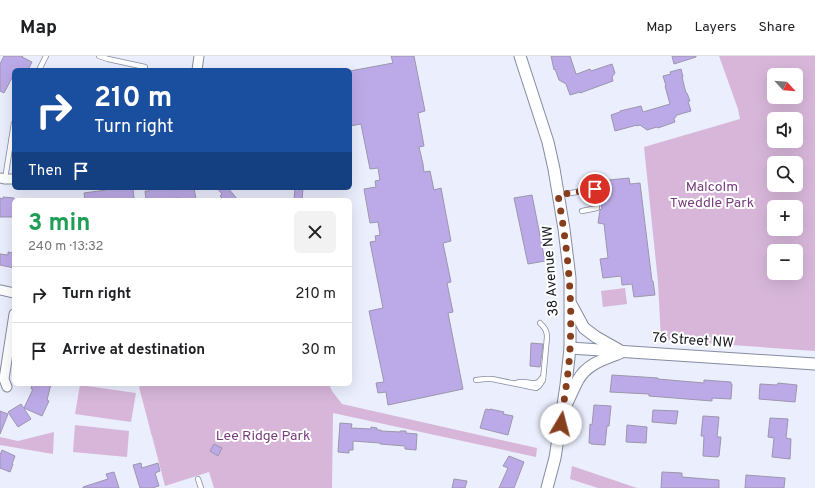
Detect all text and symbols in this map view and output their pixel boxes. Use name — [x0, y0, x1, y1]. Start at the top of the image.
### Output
text: Map — [20, 16, 57, 40]
text: Map — [646, 19, 672, 36]
text: Layers — [694, 19, 736, 36]
text: Share — [758, 19, 795, 36]
north arrow — [767, 68, 803, 104]
map controls — [767, 68, 803, 280]
text: 210 m — [94, 81, 172, 117]
icon: right — [28, 84, 80, 136]
button: sound — [767, 112, 803, 148]
text: Turn right — [94, 116, 174, 139]
button: search — [767, 156, 803, 192]
icon: arrive — [70, 160, 92, 182]
text: Then — [28, 162, 62, 181]
pin — [578, 172, 612, 206]
icon: arrive — [584, 178, 606, 200]
park label: Malcolm Tweddle Park — [670, 179, 754, 212]
button: + — [767, 200, 803, 236]
text: 3 min — [28, 209, 90, 239]
button: close — [294, 211, 336, 253]
street label: 38 Avenue NW — [539, 225, 563, 317]
text: 240 m · 13:32 — [28, 239, 104, 255]
button: − — [767, 244, 803, 280]
icon: right — [28, 284, 50, 306]
text: Turn right — [62, 285, 131, 304]
text: 210 m — [295, 285, 336, 304]
street label: 76 Street NW — [652, 330, 735, 352]
icon: arrive — [28, 340, 50, 362]
text: Arrive at destination — [62, 341, 205, 360]
text: 30 m — [301, 341, 336, 360]
position arrow — [540, 403, 582, 445]
park label: Lee Ridge Park — [216, 428, 310, 445]

